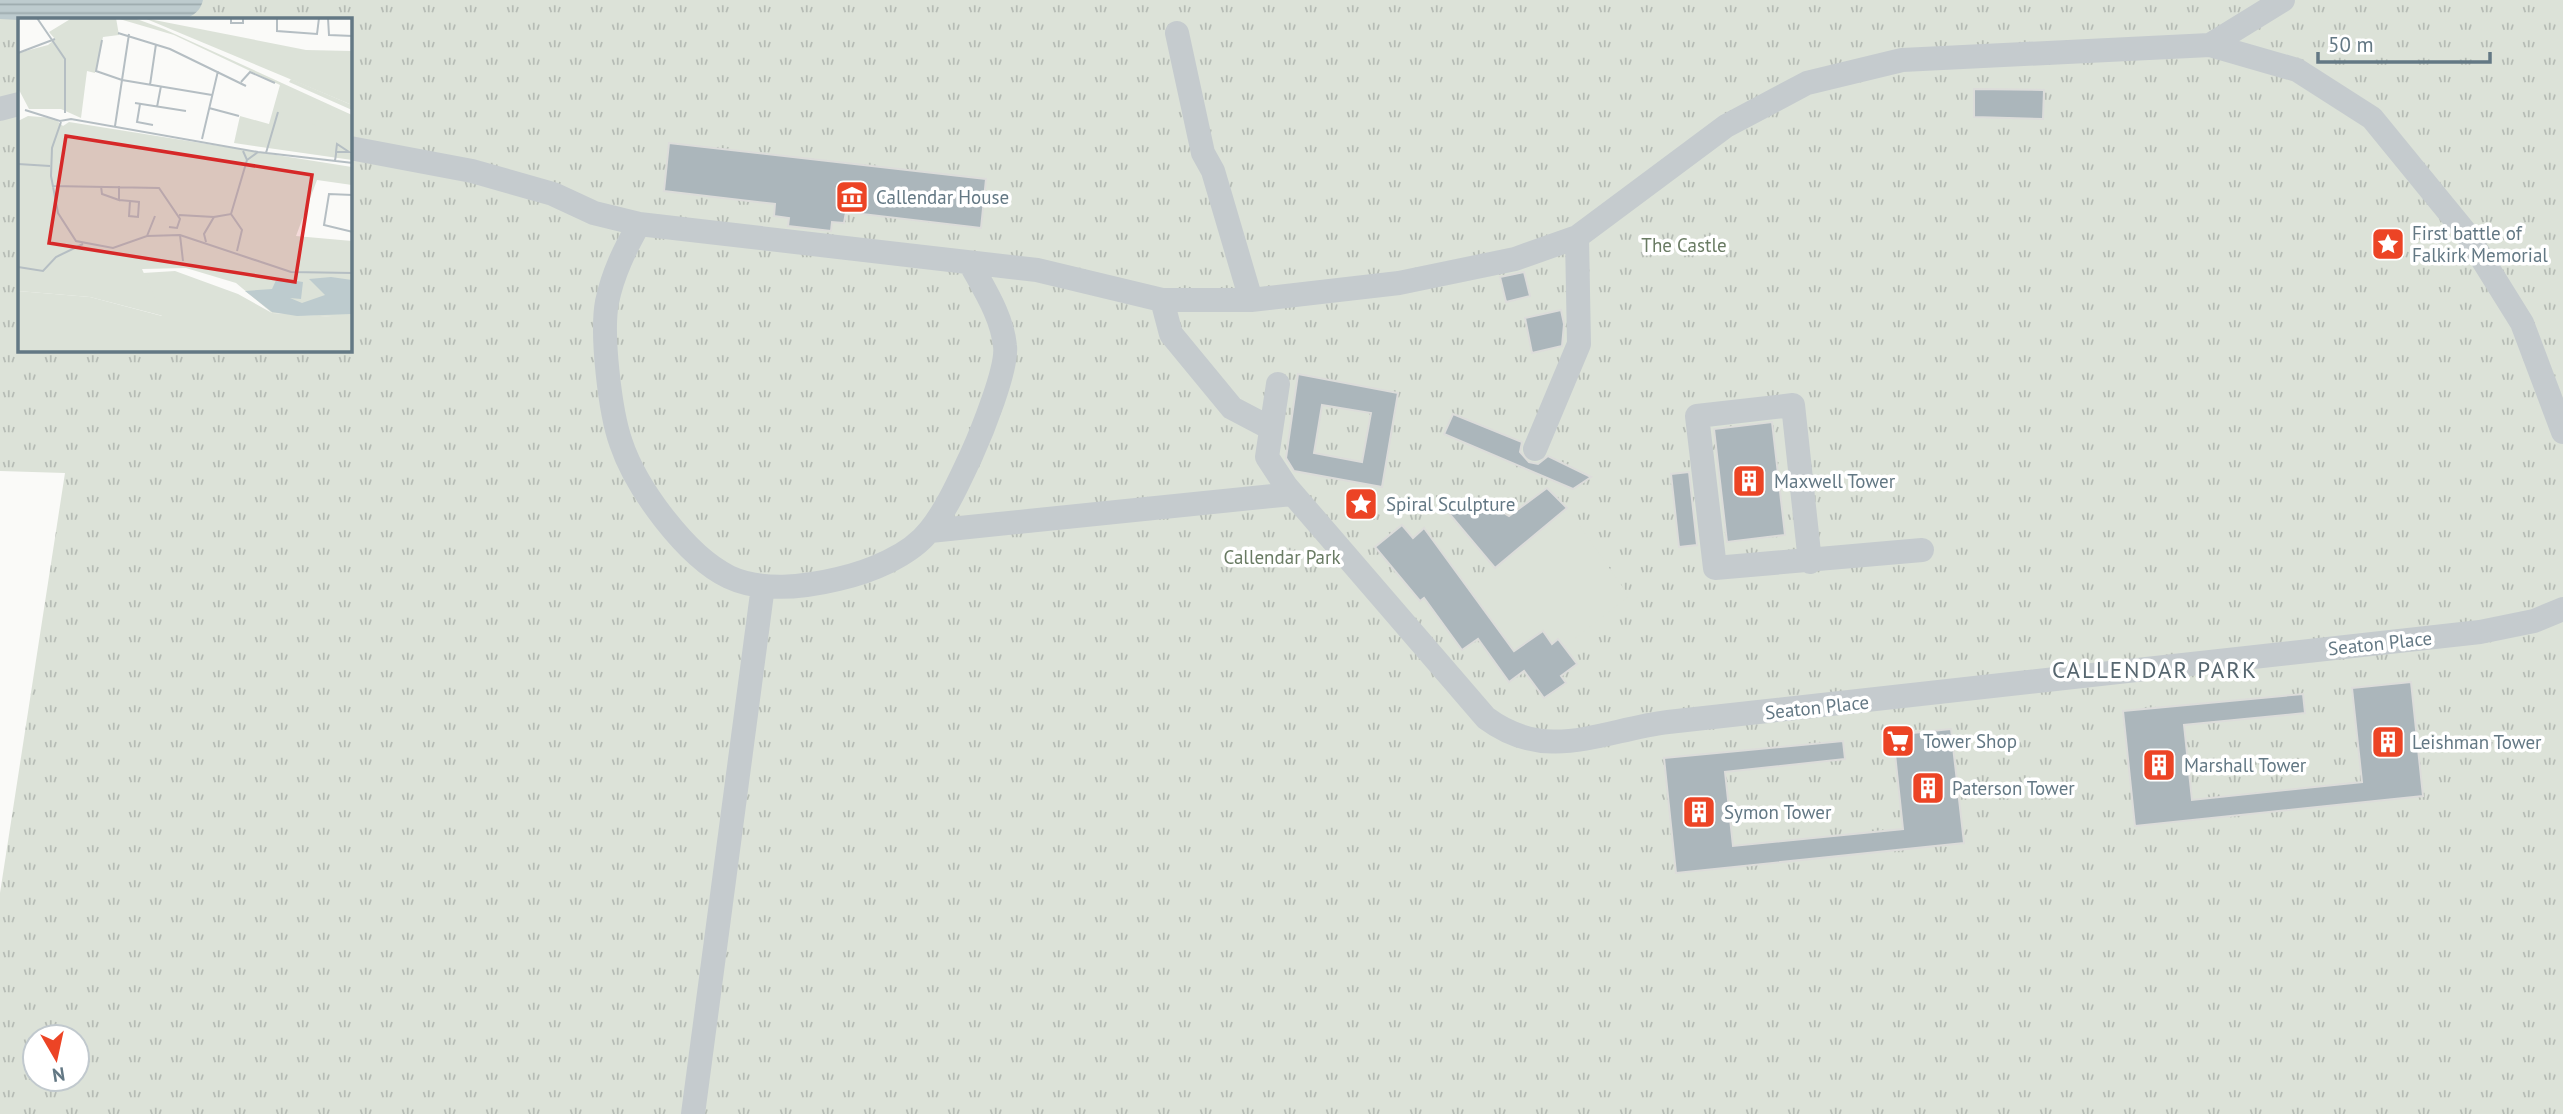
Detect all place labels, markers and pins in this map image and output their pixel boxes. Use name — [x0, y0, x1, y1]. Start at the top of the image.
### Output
museum icon: Callendar House — [833, 178, 871, 216]
place label: Callendar House — [876, 185, 1009, 209]
place label: First battle of Falkirk Memorial — [2412, 221, 2548, 267]
place icon: First battle of Falkirk Memorial — [2369, 225, 2407, 263]
building icon: Maxwell Tower — [1730, 462, 1768, 500]
place label: Maxwell Tower — [1774, 469, 1896, 493]
place icon: Spiral Sculpture — [1342, 485, 1380, 523]
place label: Spiral Sculpture — [1386, 492, 1516, 516]
supermarket icon: Tower Shop — [1879, 722, 1917, 760]
building icon: Leishman Tower — [2369, 723, 2407, 761]
place label: Tower Shop — [1923, 729, 2017, 753]
place label: Leishman Tower — [2412, 730, 2542, 754]
building icon: Marshall Tower — [2140, 746, 2178, 784]
place label: Marshall Tower — [2184, 753, 2307, 777]
building icon: Paterson Tower — [1909, 769, 1947, 807]
place label: Paterson Tower — [1952, 776, 2075, 800]
building icon: Symon Tower — [1680, 793, 1718, 831]
place label: Symon Tower — [1724, 800, 1832, 824]

